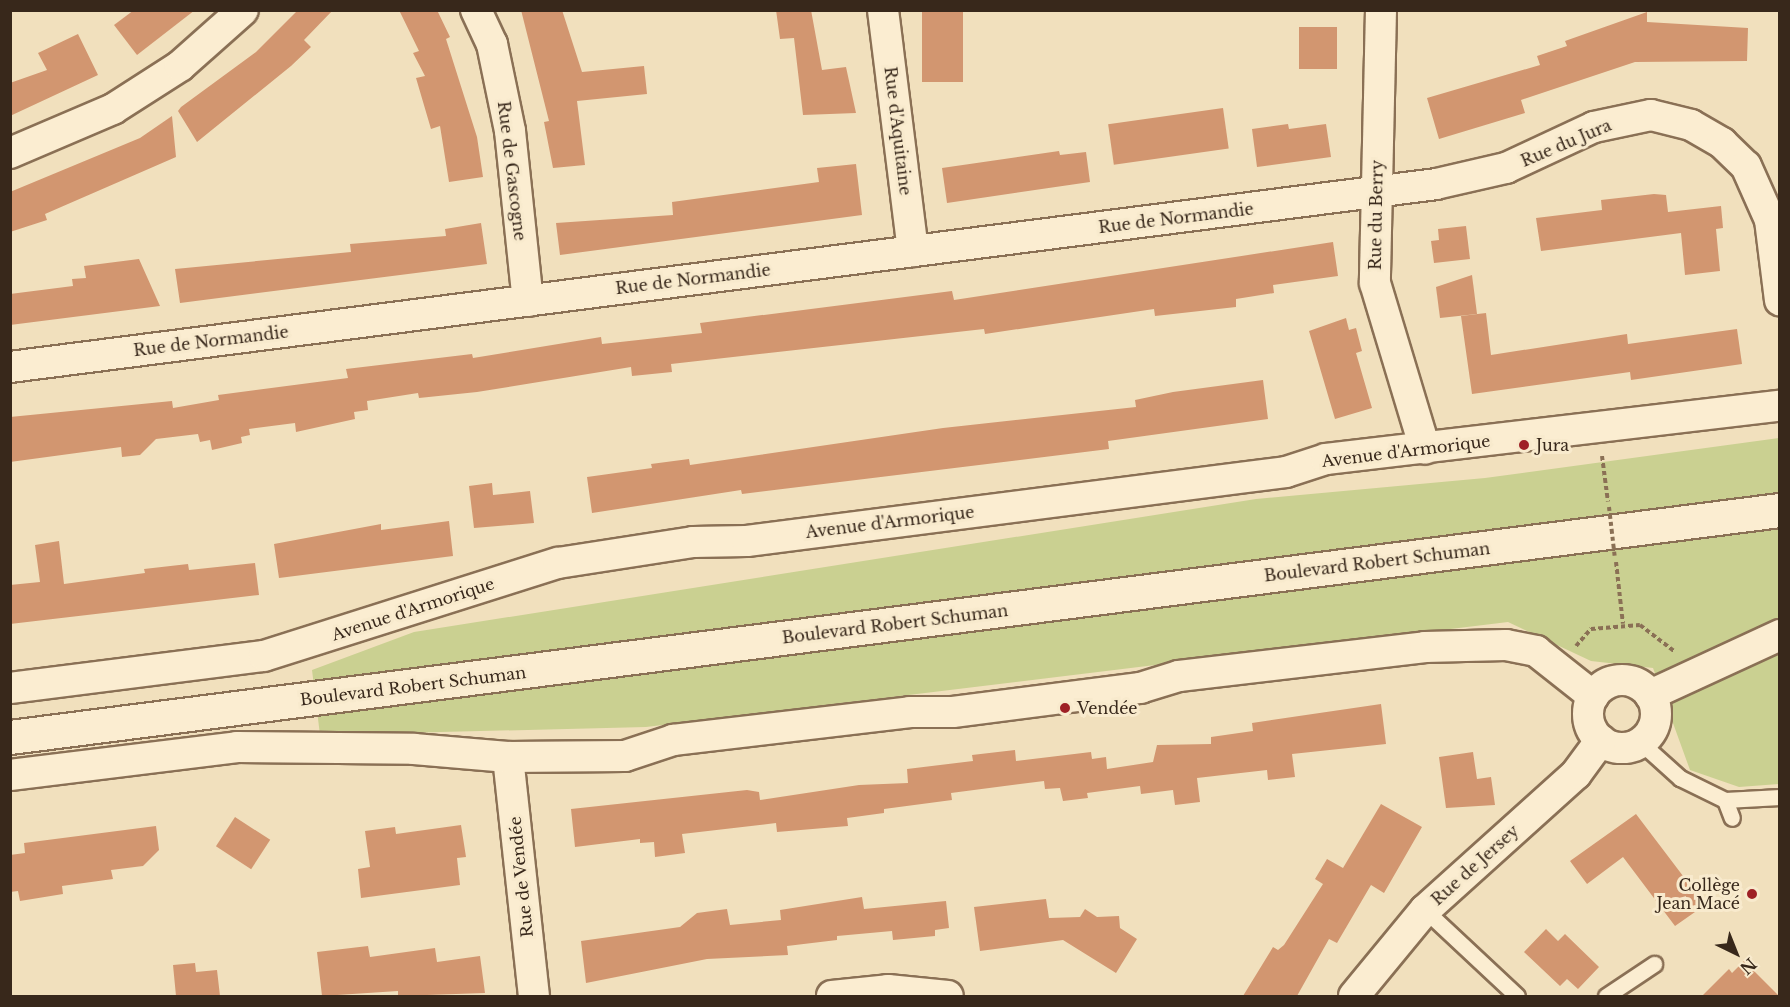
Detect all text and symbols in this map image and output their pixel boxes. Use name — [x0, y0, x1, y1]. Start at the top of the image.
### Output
street label: Rue d'Aquitaine — [881, 66, 915, 196]
street label: Rue de Gascogne — [494, 100, 530, 242]
street label: Rue du Jura — [1518, 115, 1614, 171]
street label: Rue du Berry — [1365, 160, 1387, 270]
street label: Rue de Normandie — [1097, 199, 1255, 237]
street label: Rue de Normandie — [614, 260, 772, 298]
street label: Rue de Normandie — [132, 322, 290, 360]
street label: Avenue d'Armorique — [1321, 431, 1491, 471]
place label: Jura — [1536, 435, 1569, 455]
marker: Jura — [1517, 438, 1531, 452]
street label: Avenue d'Armorique — [805, 502, 975, 542]
street label: Boulevard Robert Schuman — [1263, 539, 1491, 585]
street label: Avenue d'Armorique — [329, 574, 497, 644]
street label: Boulevard Robert Schuman — [781, 601, 1009, 647]
street label: Boulevard Robert Schuman — [299, 663, 527, 709]
place label: Vendée — [1077, 698, 1138, 718]
marker: Vendée — [1058, 701, 1072, 715]
street label: Rue de Vendée — [505, 815, 537, 939]
street label: Rue de Jersey — [1427, 821, 1523, 909]
place label: Collège Jean Macé — [1656, 875, 1740, 913]
marker: Collège Jean Macé — [1745, 887, 1759, 901]
north arrow — [1706, 923, 1766, 983]
text: N — [1736, 954, 1761, 979]

